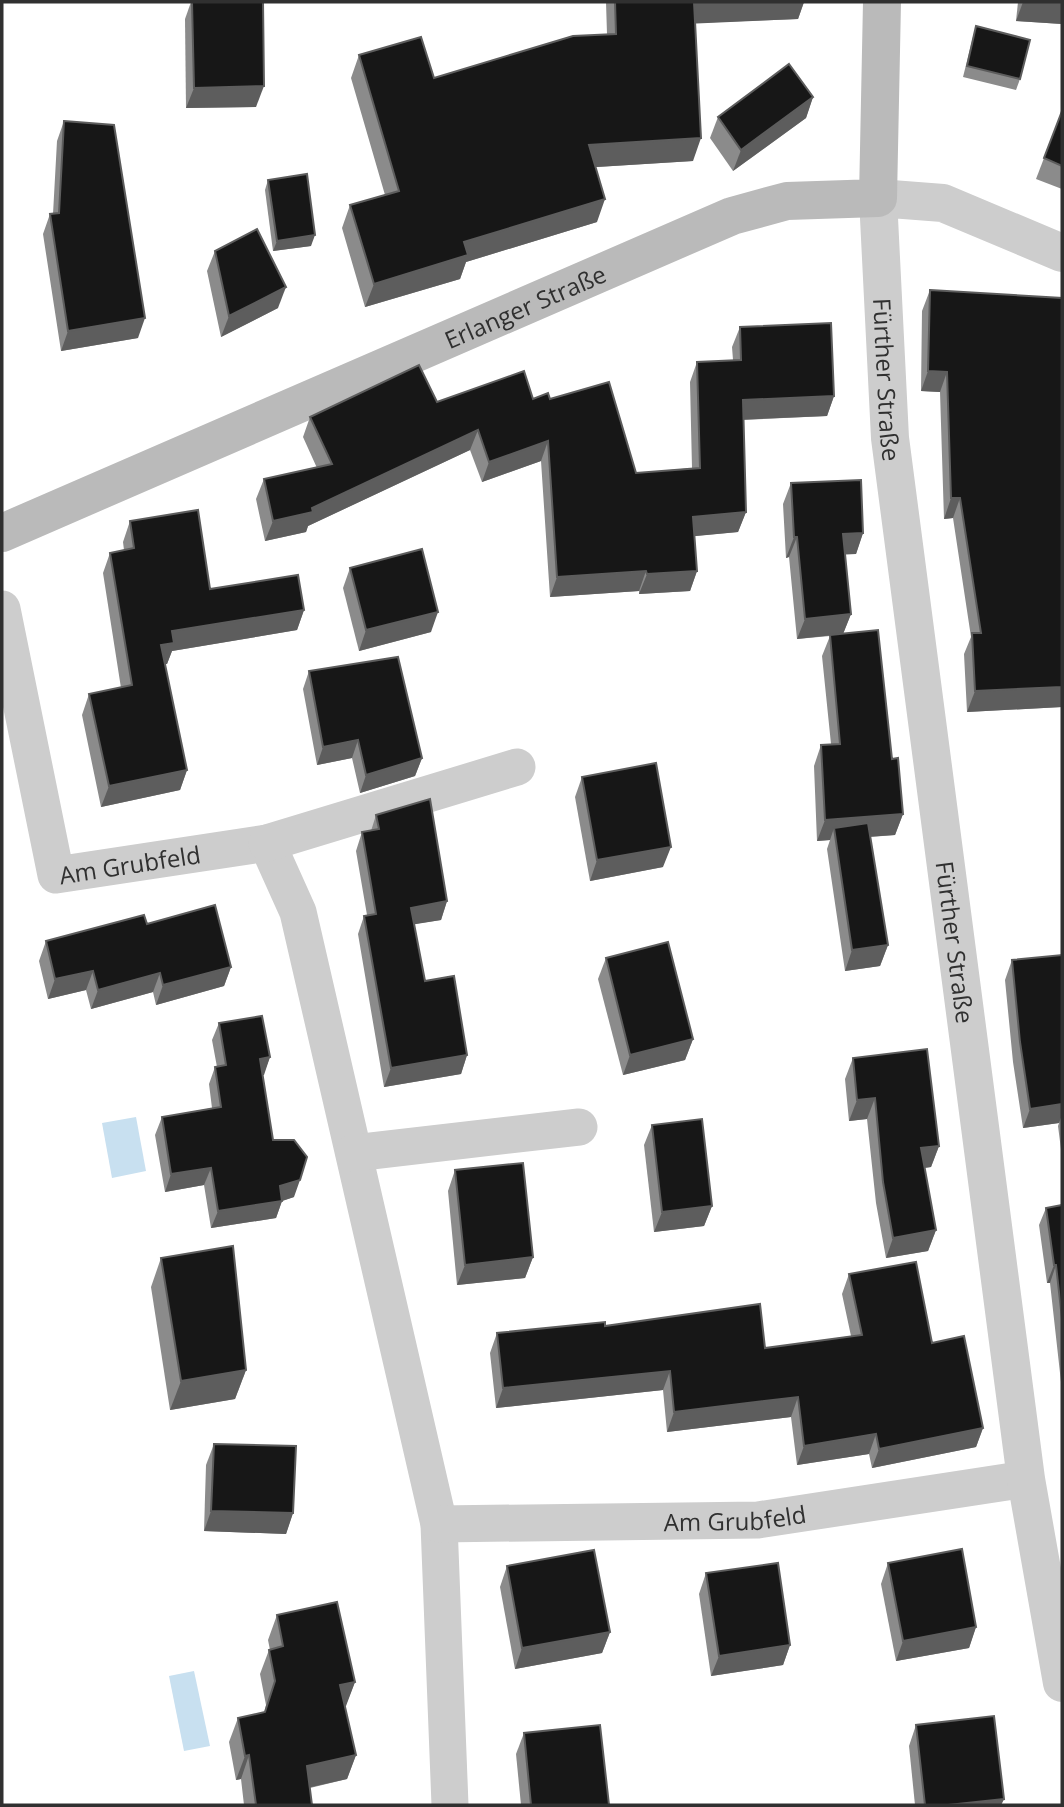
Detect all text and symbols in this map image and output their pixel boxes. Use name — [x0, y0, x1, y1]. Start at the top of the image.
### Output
street label: Erlanger Straße — [439, 256, 611, 356]
street label: Fürther Straße — [867, 297, 909, 463]
street label: Am Grubfeld — [57, 837, 203, 891]
street label: Fürther Straße — [929, 859, 983, 1025]
street label: Am Grubfeld — [663, 1496, 808, 1538]

